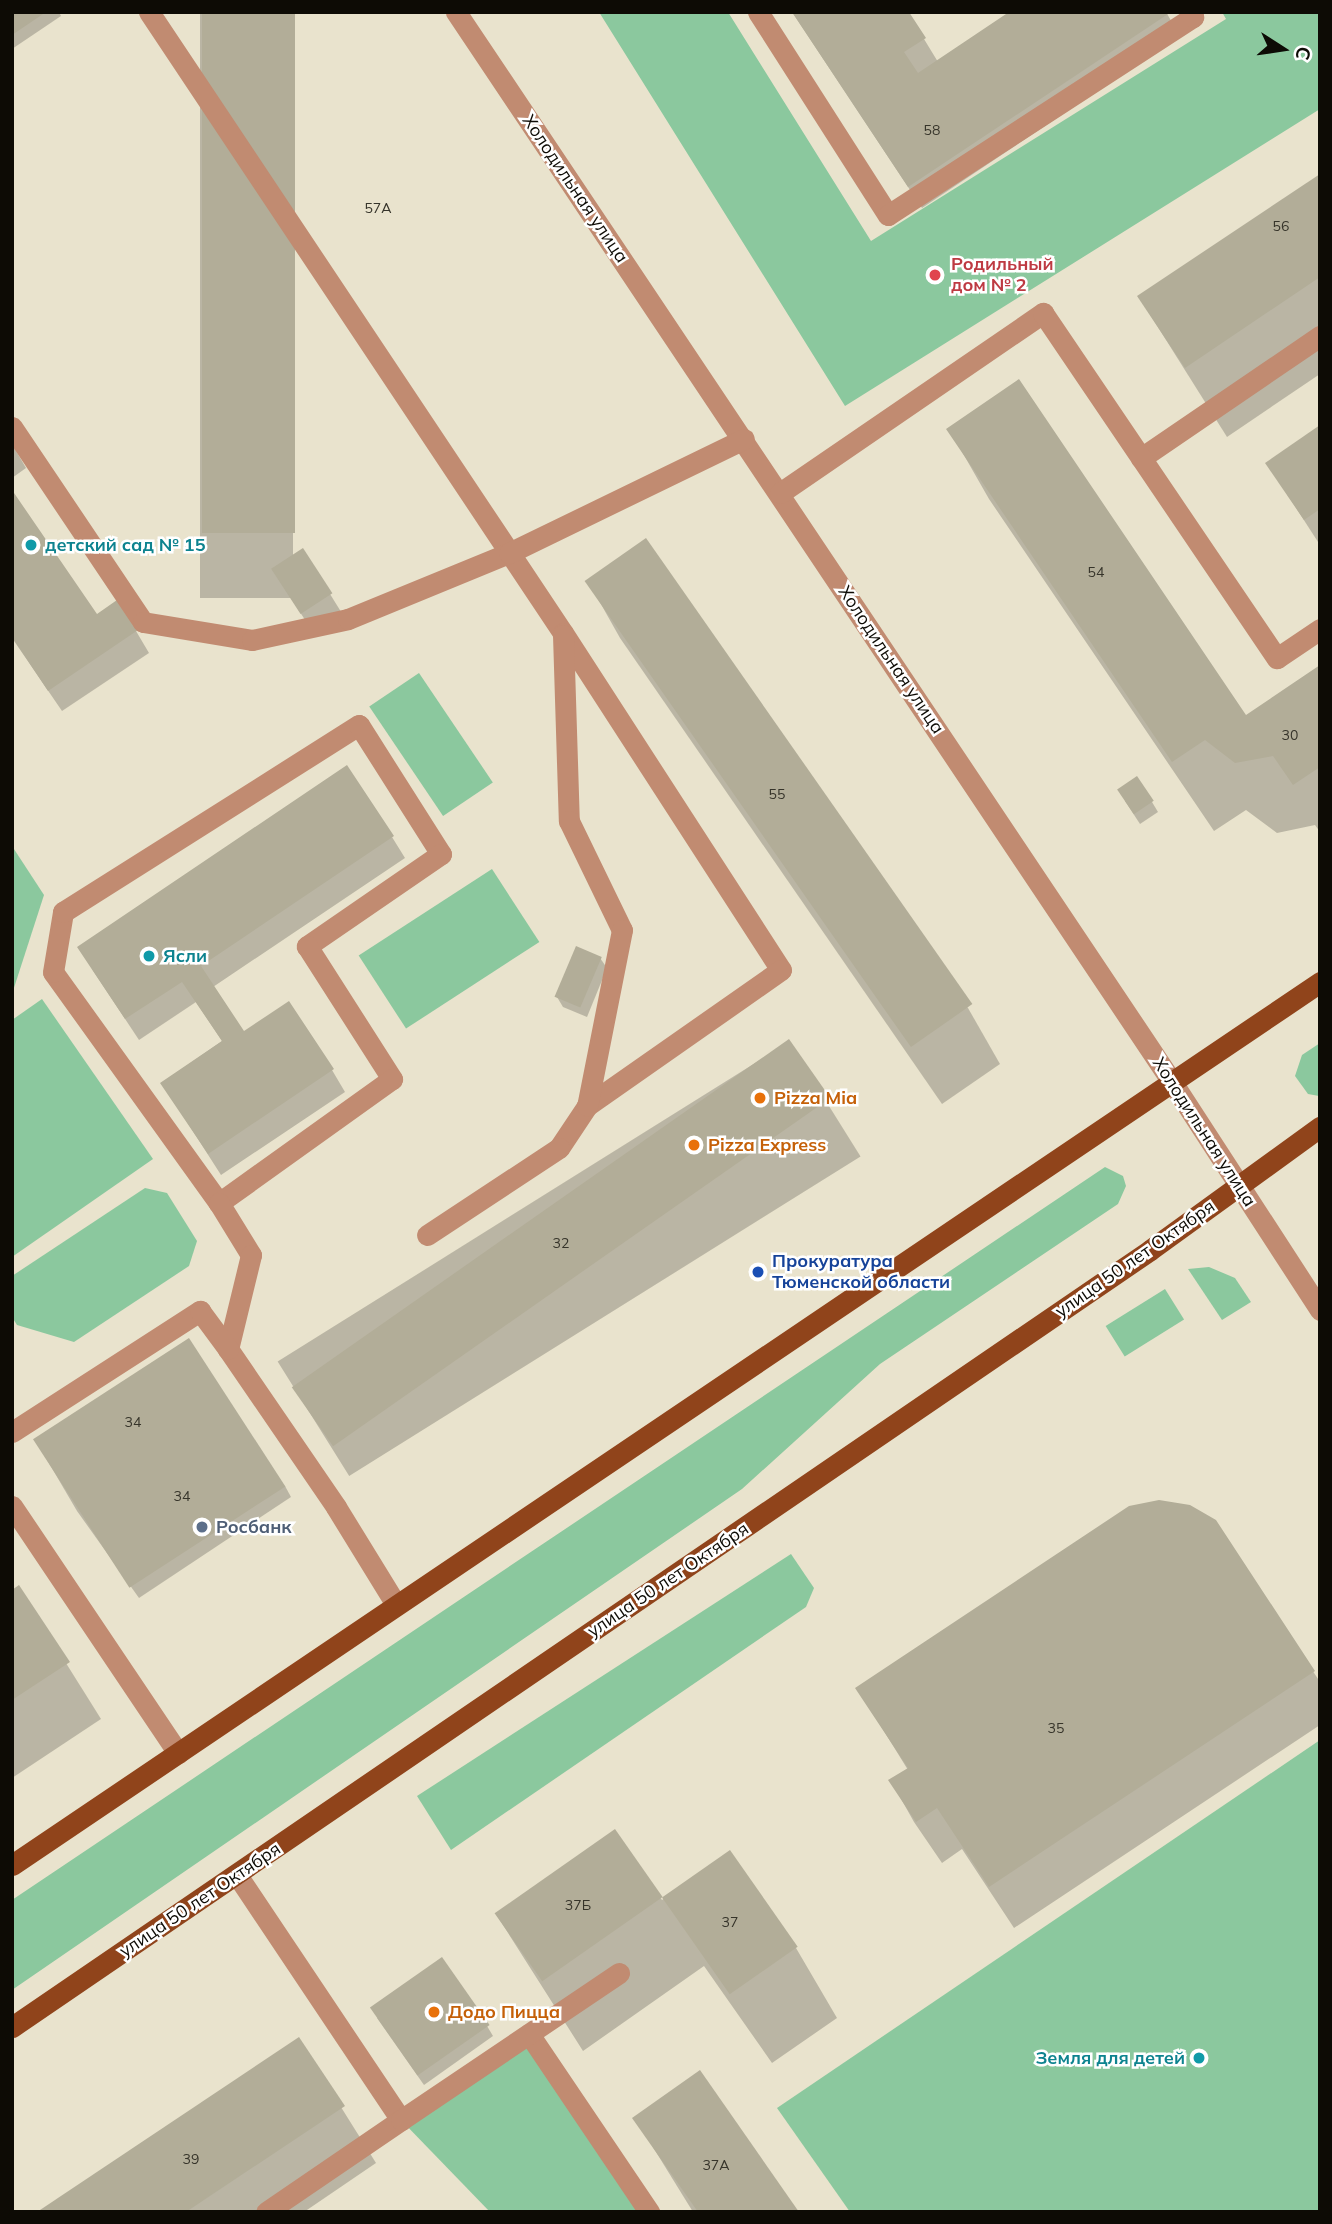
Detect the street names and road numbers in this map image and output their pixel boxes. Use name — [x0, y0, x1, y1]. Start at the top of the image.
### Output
street label: Холодильная улица — [517, 111, 633, 267]
street label: Холодильная улица — [833, 582, 949, 738]
street label: Холодильная улица — [1148, 1053, 1260, 1211]
street label: улица 50 лет Октября — [1051, 1196, 1219, 1322]
street label: улица 50 лет Октября — [583, 1518, 753, 1642]
street label: улица 50 лет Октября — [115, 1838, 285, 1962]

